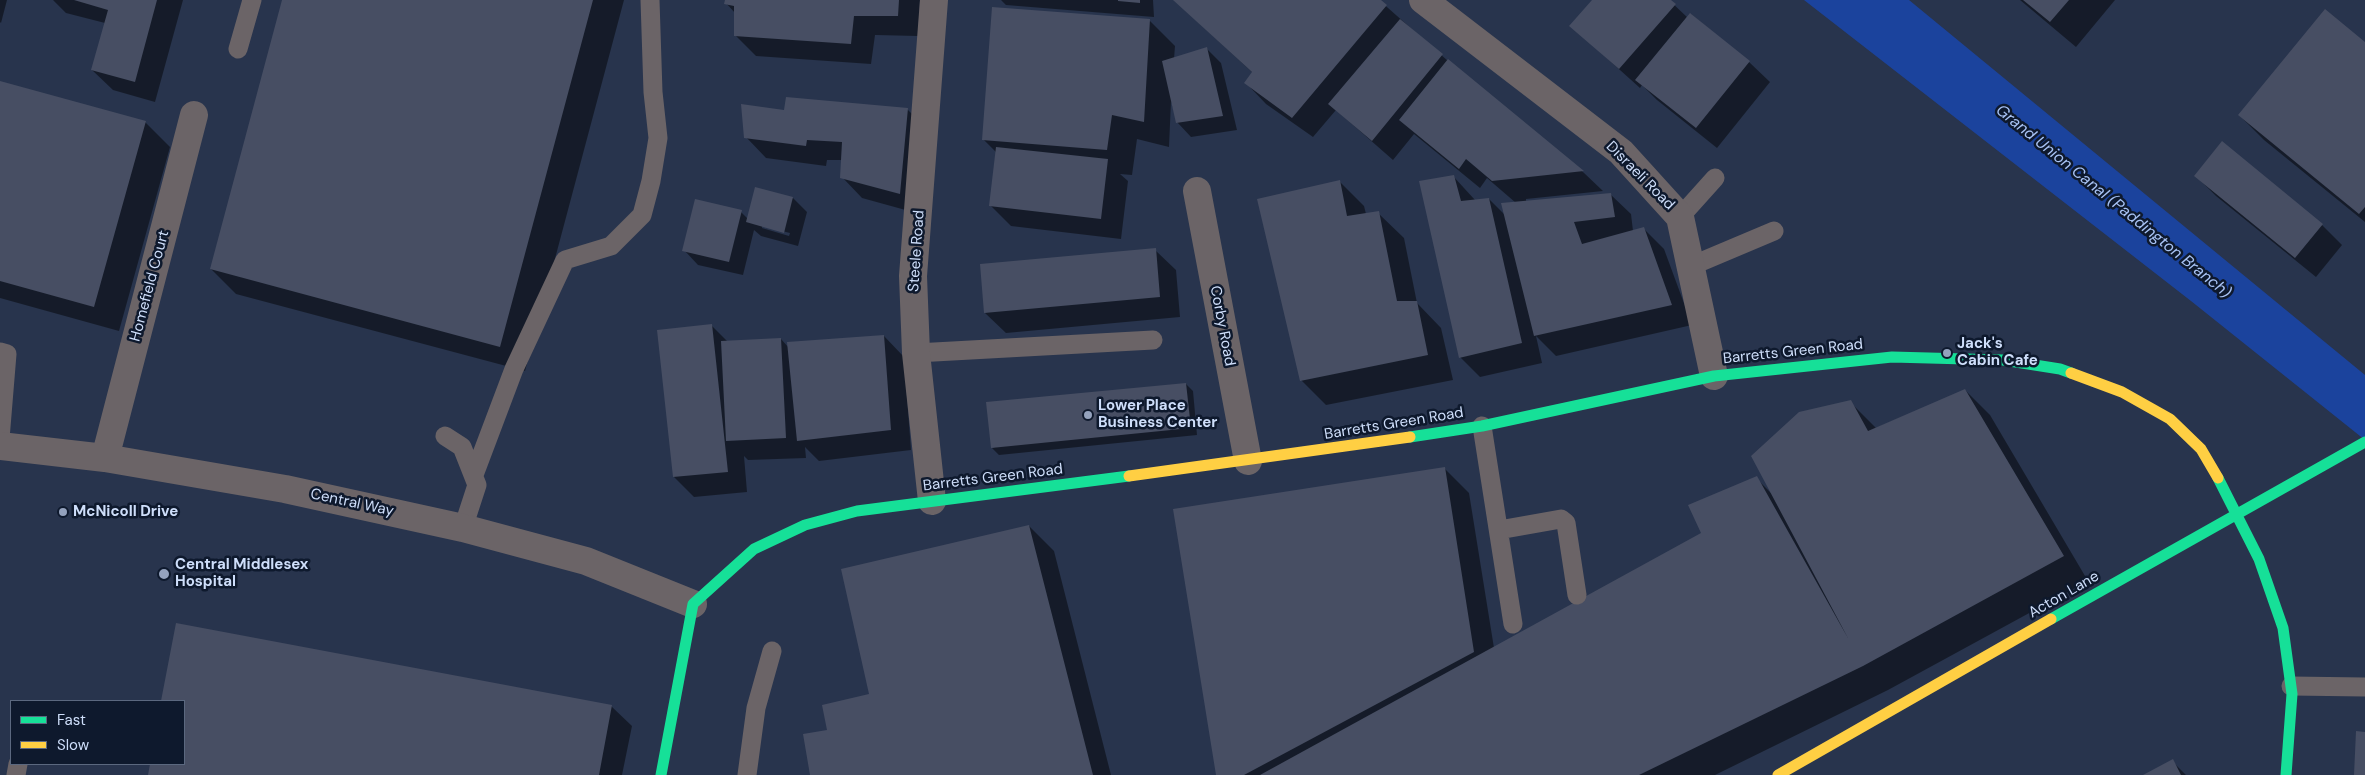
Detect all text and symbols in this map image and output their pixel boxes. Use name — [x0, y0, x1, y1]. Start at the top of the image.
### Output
water label: Grand Union Canal (Paddington Branch) — [1992, 101, 2234, 303]
street label: Disraeli Road — [1602, 138, 1678, 214]
street label: Steele Road — [905, 209, 929, 293]
street label: Homefield Court — [127, 228, 173, 344]
street label: Corby Road — [1205, 284, 1239, 368]
place label: Jack's Cabin Cafe — [1957, 335, 2038, 370]
street label: Barretts Green Road — [1722, 336, 1864, 368]
marker: Jack's Cabin Cafe — [1941, 347, 1953, 359]
place label: Lower Place Business Center — [1098, 397, 1217, 432]
street label: Barretts Green Road — [1323, 404, 1465, 444]
marker: Lower Place Business Center — [1082, 409, 1094, 421]
street label: Barretts Green Road — [922, 460, 1064, 496]
street label: Central Way — [309, 485, 395, 521]
place label: McNicoll Drive — [73, 503, 178, 521]
marker: McNicoll Drive — [57, 506, 69, 518]
place label: Central Middlesex Hospital — [175, 556, 308, 591]
marker: Central Middlesex Hospital — [157, 567, 171, 581]
street label: Acton Lane — [2026, 568, 2102, 622]
legend — [10, 700, 185, 765]
text: Fast — [57, 710, 86, 730]
text: Slow — [57, 735, 89, 755]

